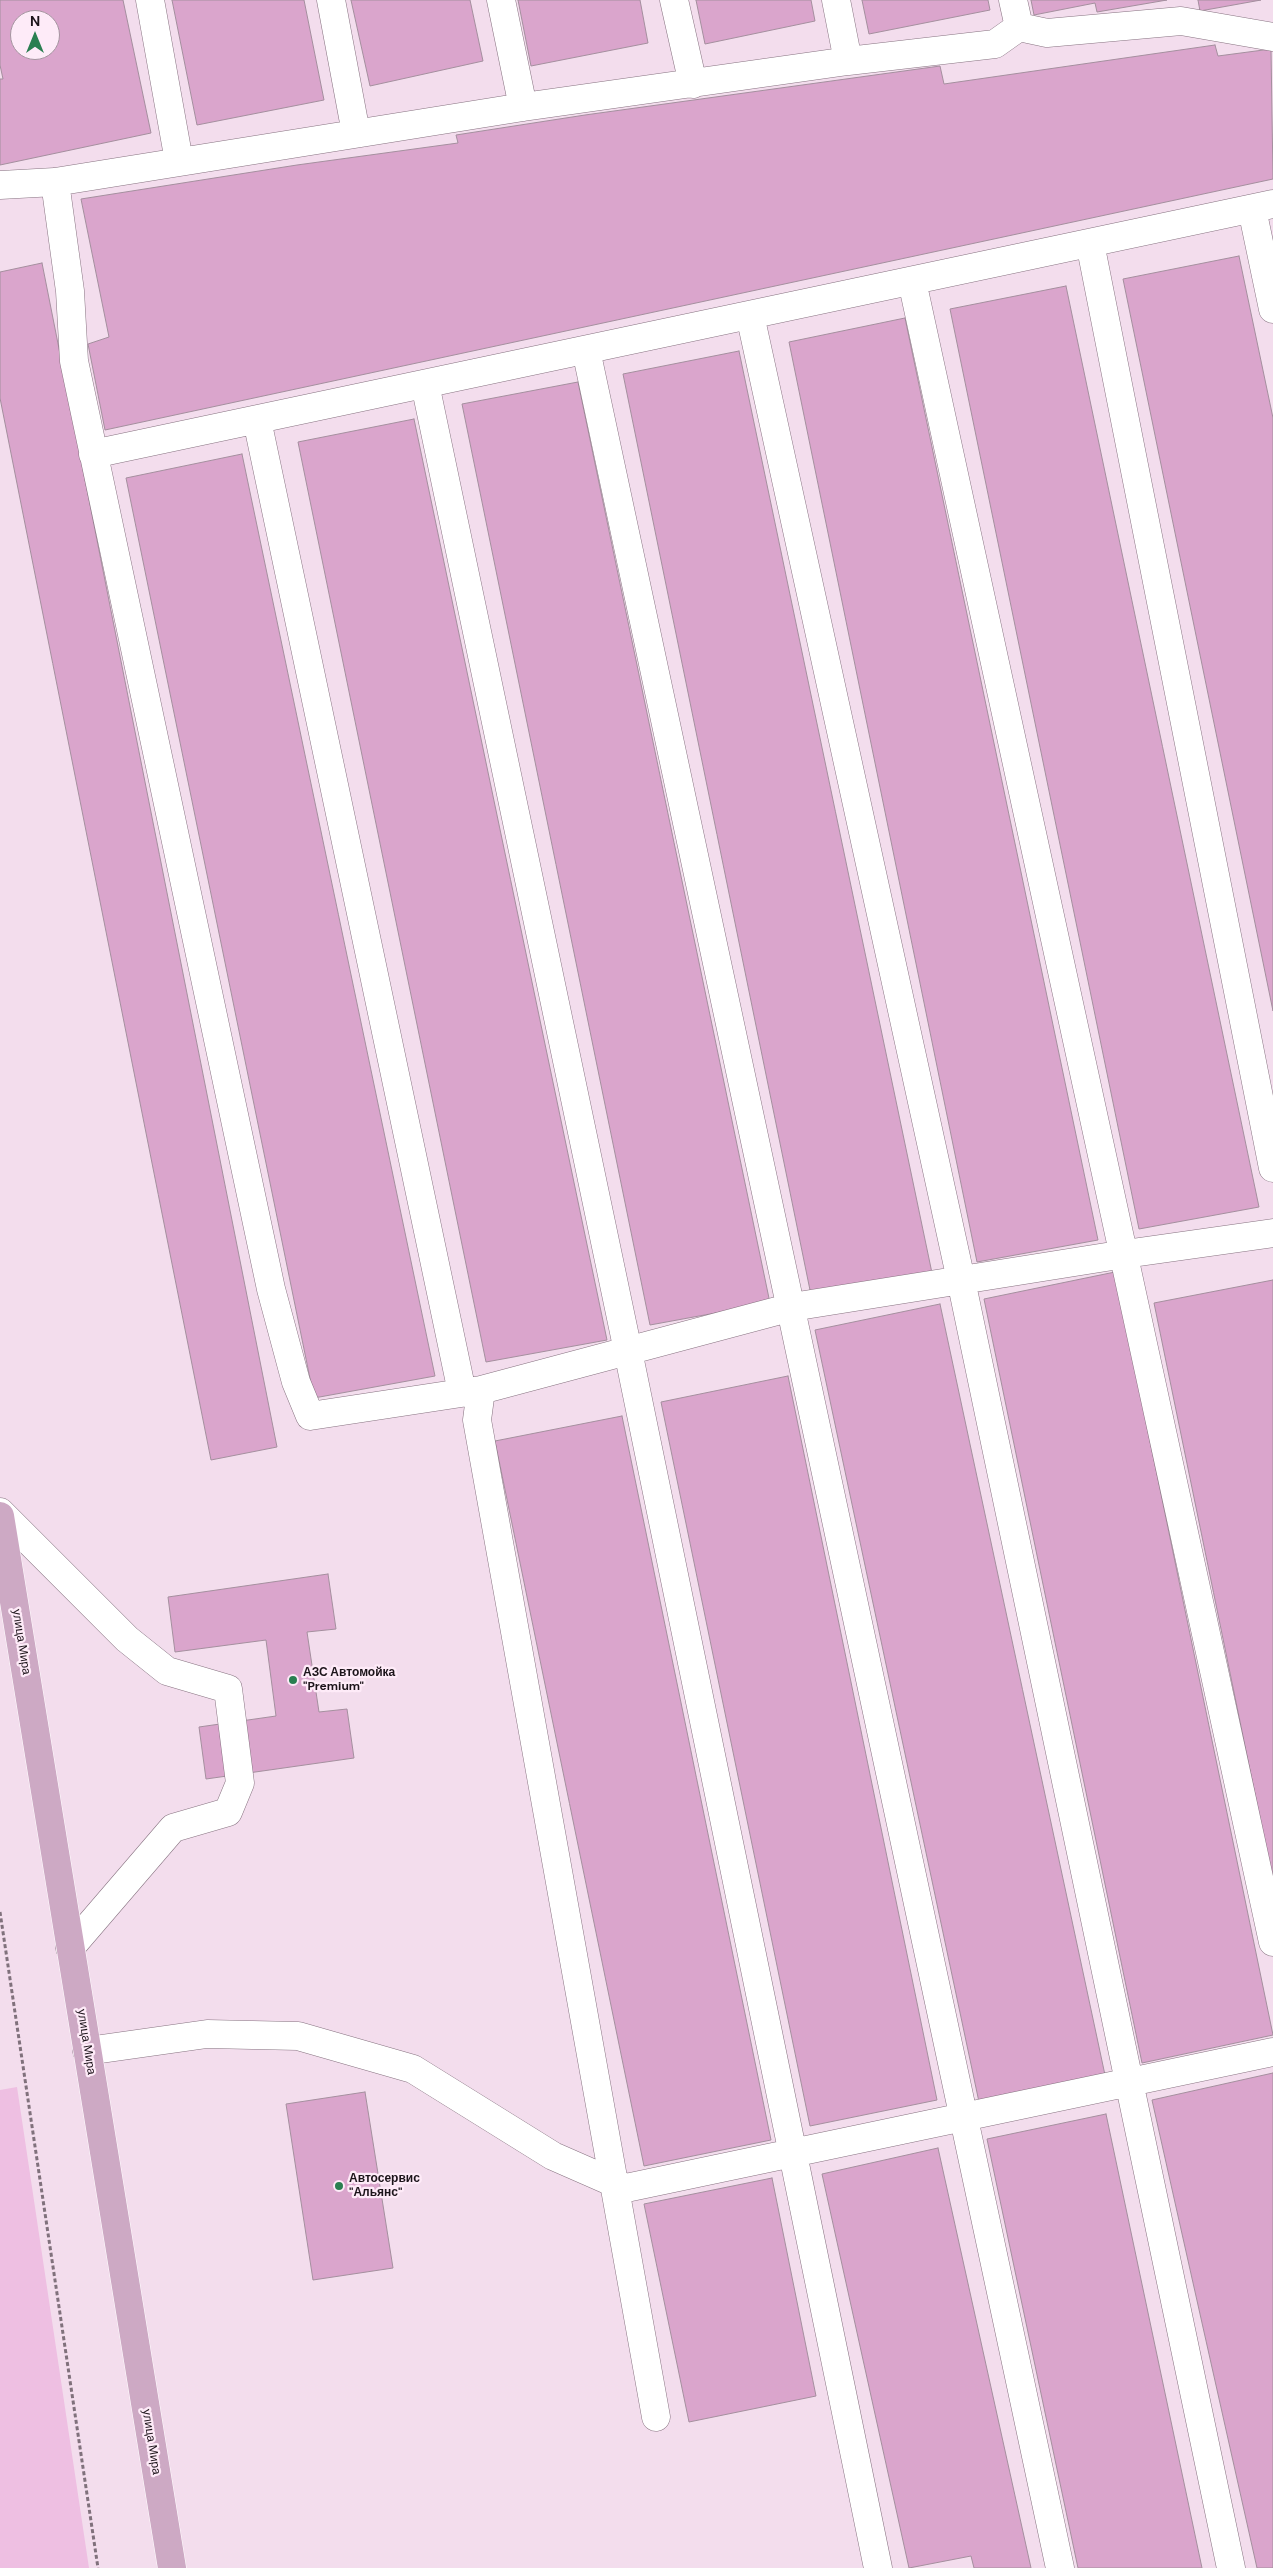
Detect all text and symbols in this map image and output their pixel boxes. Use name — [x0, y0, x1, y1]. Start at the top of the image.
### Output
north arrow — [10, 10, 60, 60]
text: N — [30, 12, 40, 30]
street label: улица Мира — [9, 1608, 33, 1676]
place label: АЗС Автомойка "Premium" — [303, 1666, 395, 1694]
marker: АЗС Автомойка "Premium" — [287, 1674, 299, 1686]
street label: улица Мира — [74, 2008, 98, 2076]
place label: Автосервис "Альянс" — [349, 2172, 420, 2200]
marker: Автосервис "Альянс" — [333, 2180, 345, 2192]
street label: улица Мира — [139, 2408, 163, 2476]

